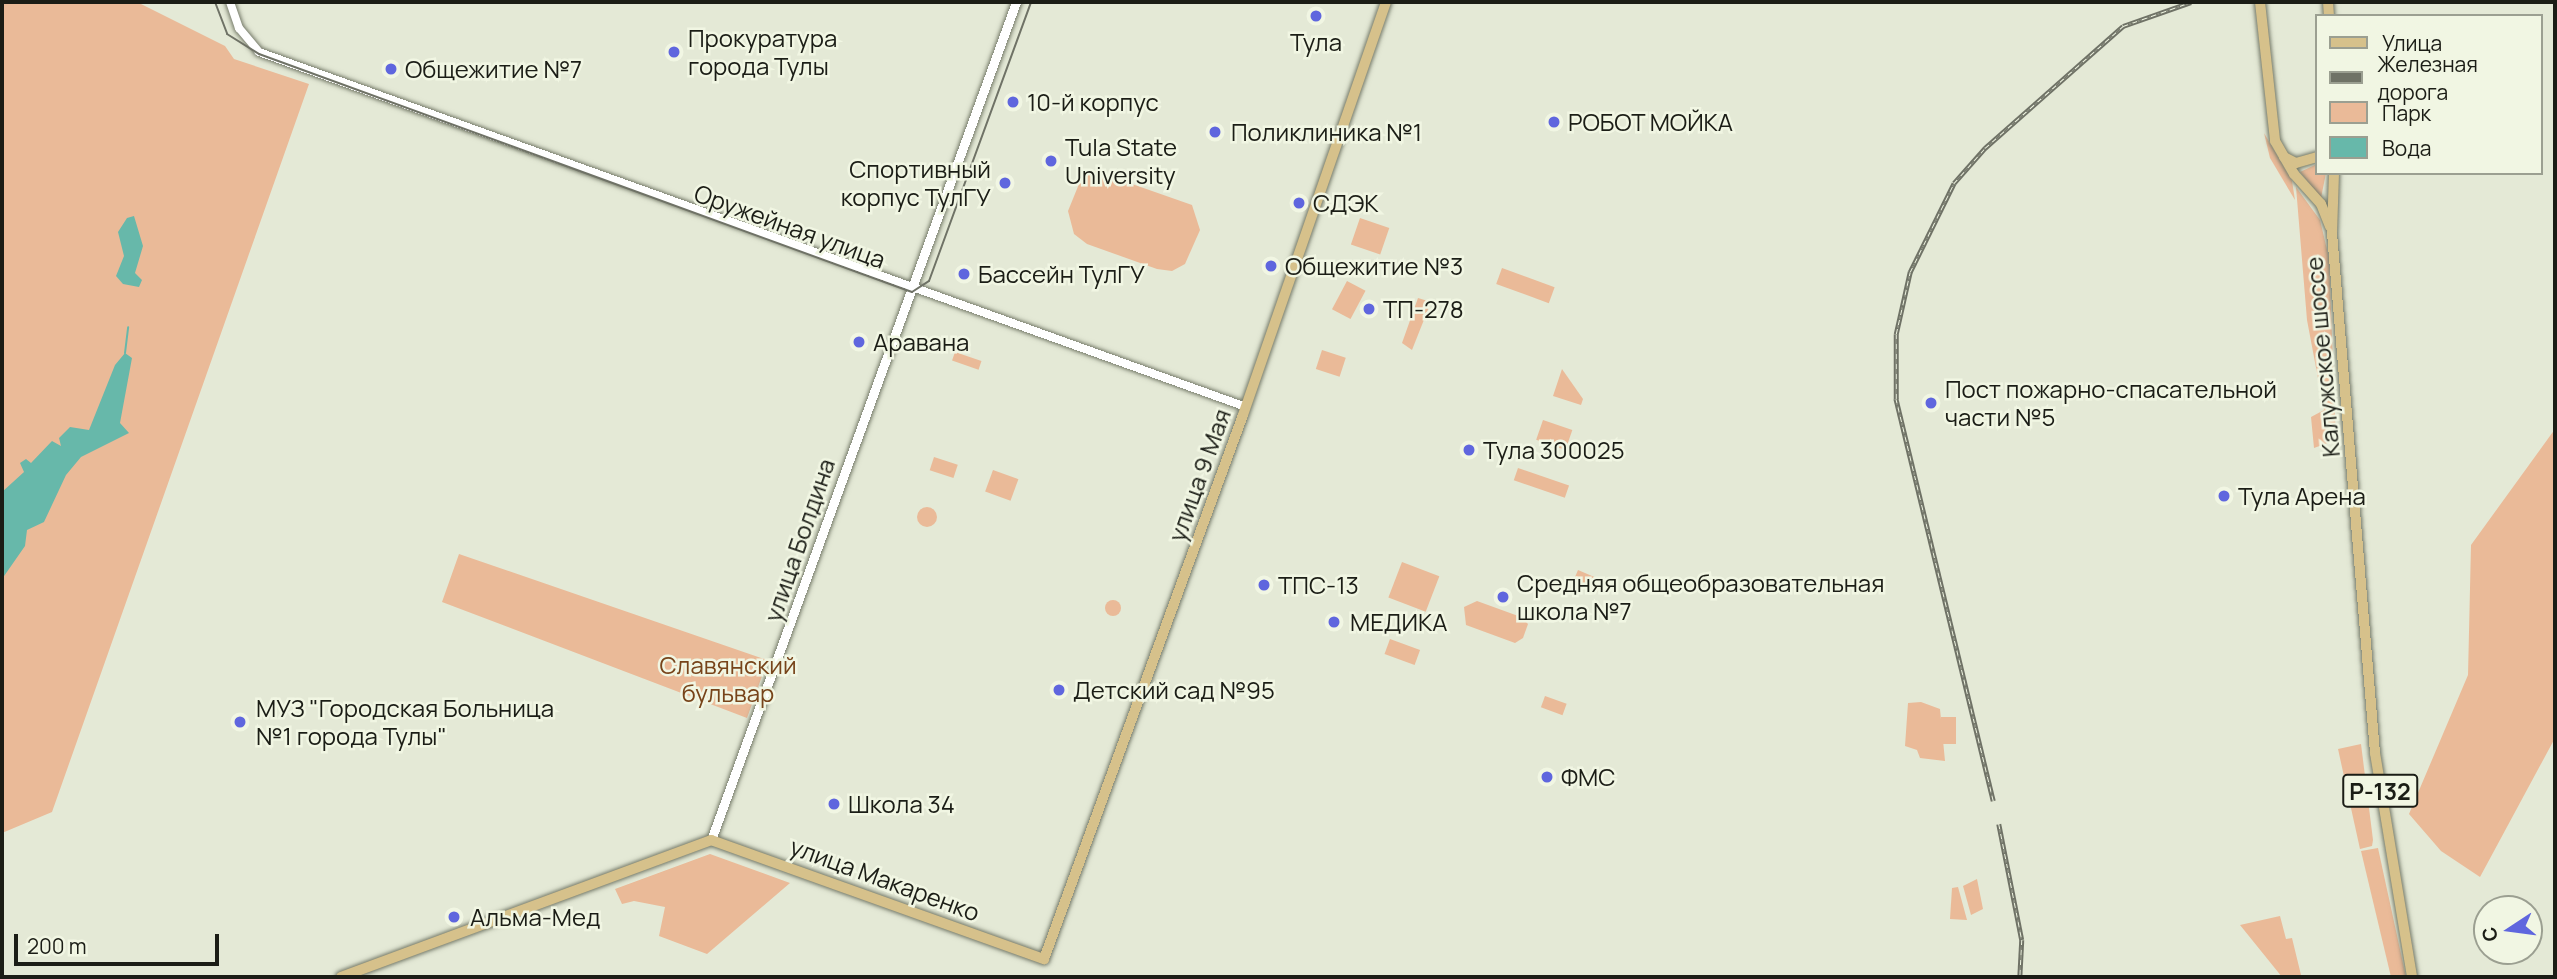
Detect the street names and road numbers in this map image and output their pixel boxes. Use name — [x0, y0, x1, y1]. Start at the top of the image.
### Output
street label: Оружейная улица — [691, 178, 889, 274]
street label: Калужское шоссе — [2299, 256, 2345, 458]
street label: улица 9 Мая — [1162, 405, 1236, 545]
street label: улица Болдина — [758, 455, 840, 625]
road number: Р-132 — [2342, 772, 2418, 810]
street label: улица Макаренко — [786, 831, 984, 927]

